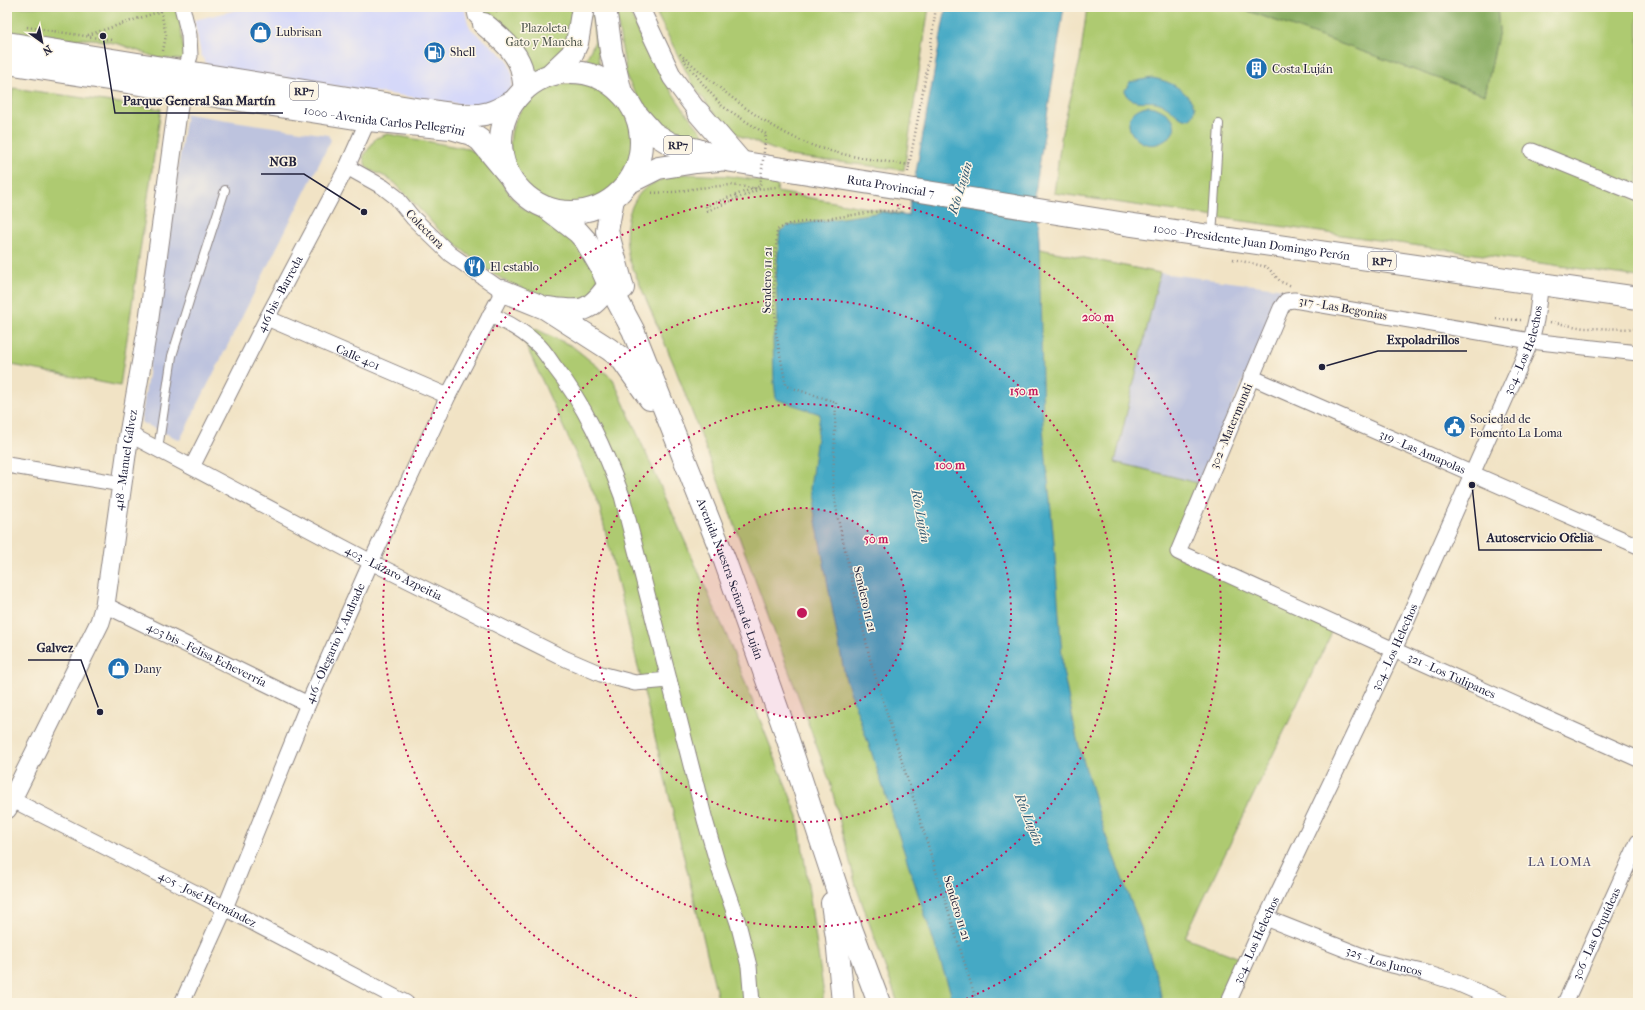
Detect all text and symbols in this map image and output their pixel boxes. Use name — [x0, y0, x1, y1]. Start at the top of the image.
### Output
shop icon: Lubrisan — [247, 19, 273, 45]
park label: Plazoleta Gato y Mancha — [506, 21, 583, 49]
north arrow — [22, 22, 62, 62]
place label: Lubrisan — [276, 25, 322, 39]
fuel station icon: Shell — [422, 39, 448, 65]
text: N — [40, 42, 54, 58]
place label: Shell — [450, 45, 476, 59]
building icon: Costa Luján — [1244, 56, 1270, 82]
place label: Costa Luján — [1272, 62, 1333, 76]
road number: RP7 — [290, 82, 318, 100]
callout: Parque General San Martín — [115, 88, 283, 113]
text: Parque General San Martín — [123, 93, 276, 109]
street label: 1000 - Avenida Carlos Pellegrini — [303, 103, 467, 139]
road number: RP7 — [664, 136, 692, 154]
callout: NGB — [261, 149, 304, 174]
text: NGB — [269, 154, 297, 169]
water label: Río Luján — [945, 160, 975, 217]
street label: Ruta Provincial 7 — [846, 172, 936, 200]
street label: Colectora — [403, 206, 448, 252]
street label: 1000 - Presidente Juan Domingo Perón — [1152, 221, 1351, 263]
street label: Sendero 11 21 — [759, 246, 775, 314]
road number: RP7 — [1368, 252, 1396, 270]
street label: 416 bis - Barreda — [254, 253, 306, 335]
restaurant icon: El establo — [461, 254, 487, 280]
place label: El establo — [490, 260, 539, 274]
street label: 317 - Las Begonias — [1298, 293, 1389, 323]
street label: 304 - Los Helechos — [1501, 304, 1545, 397]
text: 200 m — [1082, 310, 1115, 324]
callout: Expoladrillos — [1378, 326, 1467, 351]
text: Expoladrillos — [1387, 332, 1460, 348]
street label: Calle 401 — [334, 342, 382, 373]
street label: 302 - Matermundi — [1207, 381, 1255, 471]
text: 150 m — [1010, 384, 1039, 398]
street label: 418 - Manuel Gálvez — [111, 408, 140, 511]
place label: Sociedad de Fomento La Loma — [1470, 412, 1563, 440]
public building icon: Sociedad de Fomento La Loma — [1441, 413, 1467, 439]
street label: 319 - Las Amapolas — [1377, 427, 1468, 477]
text: 100 m — [935, 458, 966, 472]
water label: Río Luján — [908, 487, 934, 544]
street label: Avenida Nuestra Señora de Luján — [693, 495, 766, 661]
callout: Autoservicio Ofelia — [1479, 525, 1602, 550]
text: Autoservicio Ofelia — [1486, 530, 1594, 545]
text: 50 m — [864, 532, 889, 546]
street label: 403 - Lázaro Azpeitia — [343, 543, 445, 603]
street label: Sendero 11 21 — [851, 565, 879, 633]
street label: 416 - Olegario V. Andrade — [302, 581, 368, 706]
street label: 304 - Los Helechos — [1369, 601, 1421, 693]
centre of rings — [795, 606, 809, 620]
street label: 403 bis - Felisa Echeverría — [144, 619, 269, 690]
callout: Galvez — [28, 635, 81, 660]
text: Galvez — [36, 640, 74, 655]
street label: 321 - Los Tulipanes — [1405, 650, 1498, 702]
shop icon: Dany — [105, 656, 131, 682]
place label: Dany — [134, 662, 162, 676]
water label: Río Luján — [1012, 790, 1046, 847]
district label: LA LOMA — [1528, 854, 1592, 869]
street label: 405 - José Hernández — [156, 868, 259, 931]
street label: Sendero 11 21 — [941, 874, 973, 942]
street label: 306 - Las Orquídeas — [1569, 885, 1624, 982]
street label: 304 - Los Helechos — [1231, 894, 1282, 986]
street label: 325 - Los Juncos — [1344, 943, 1424, 979]

